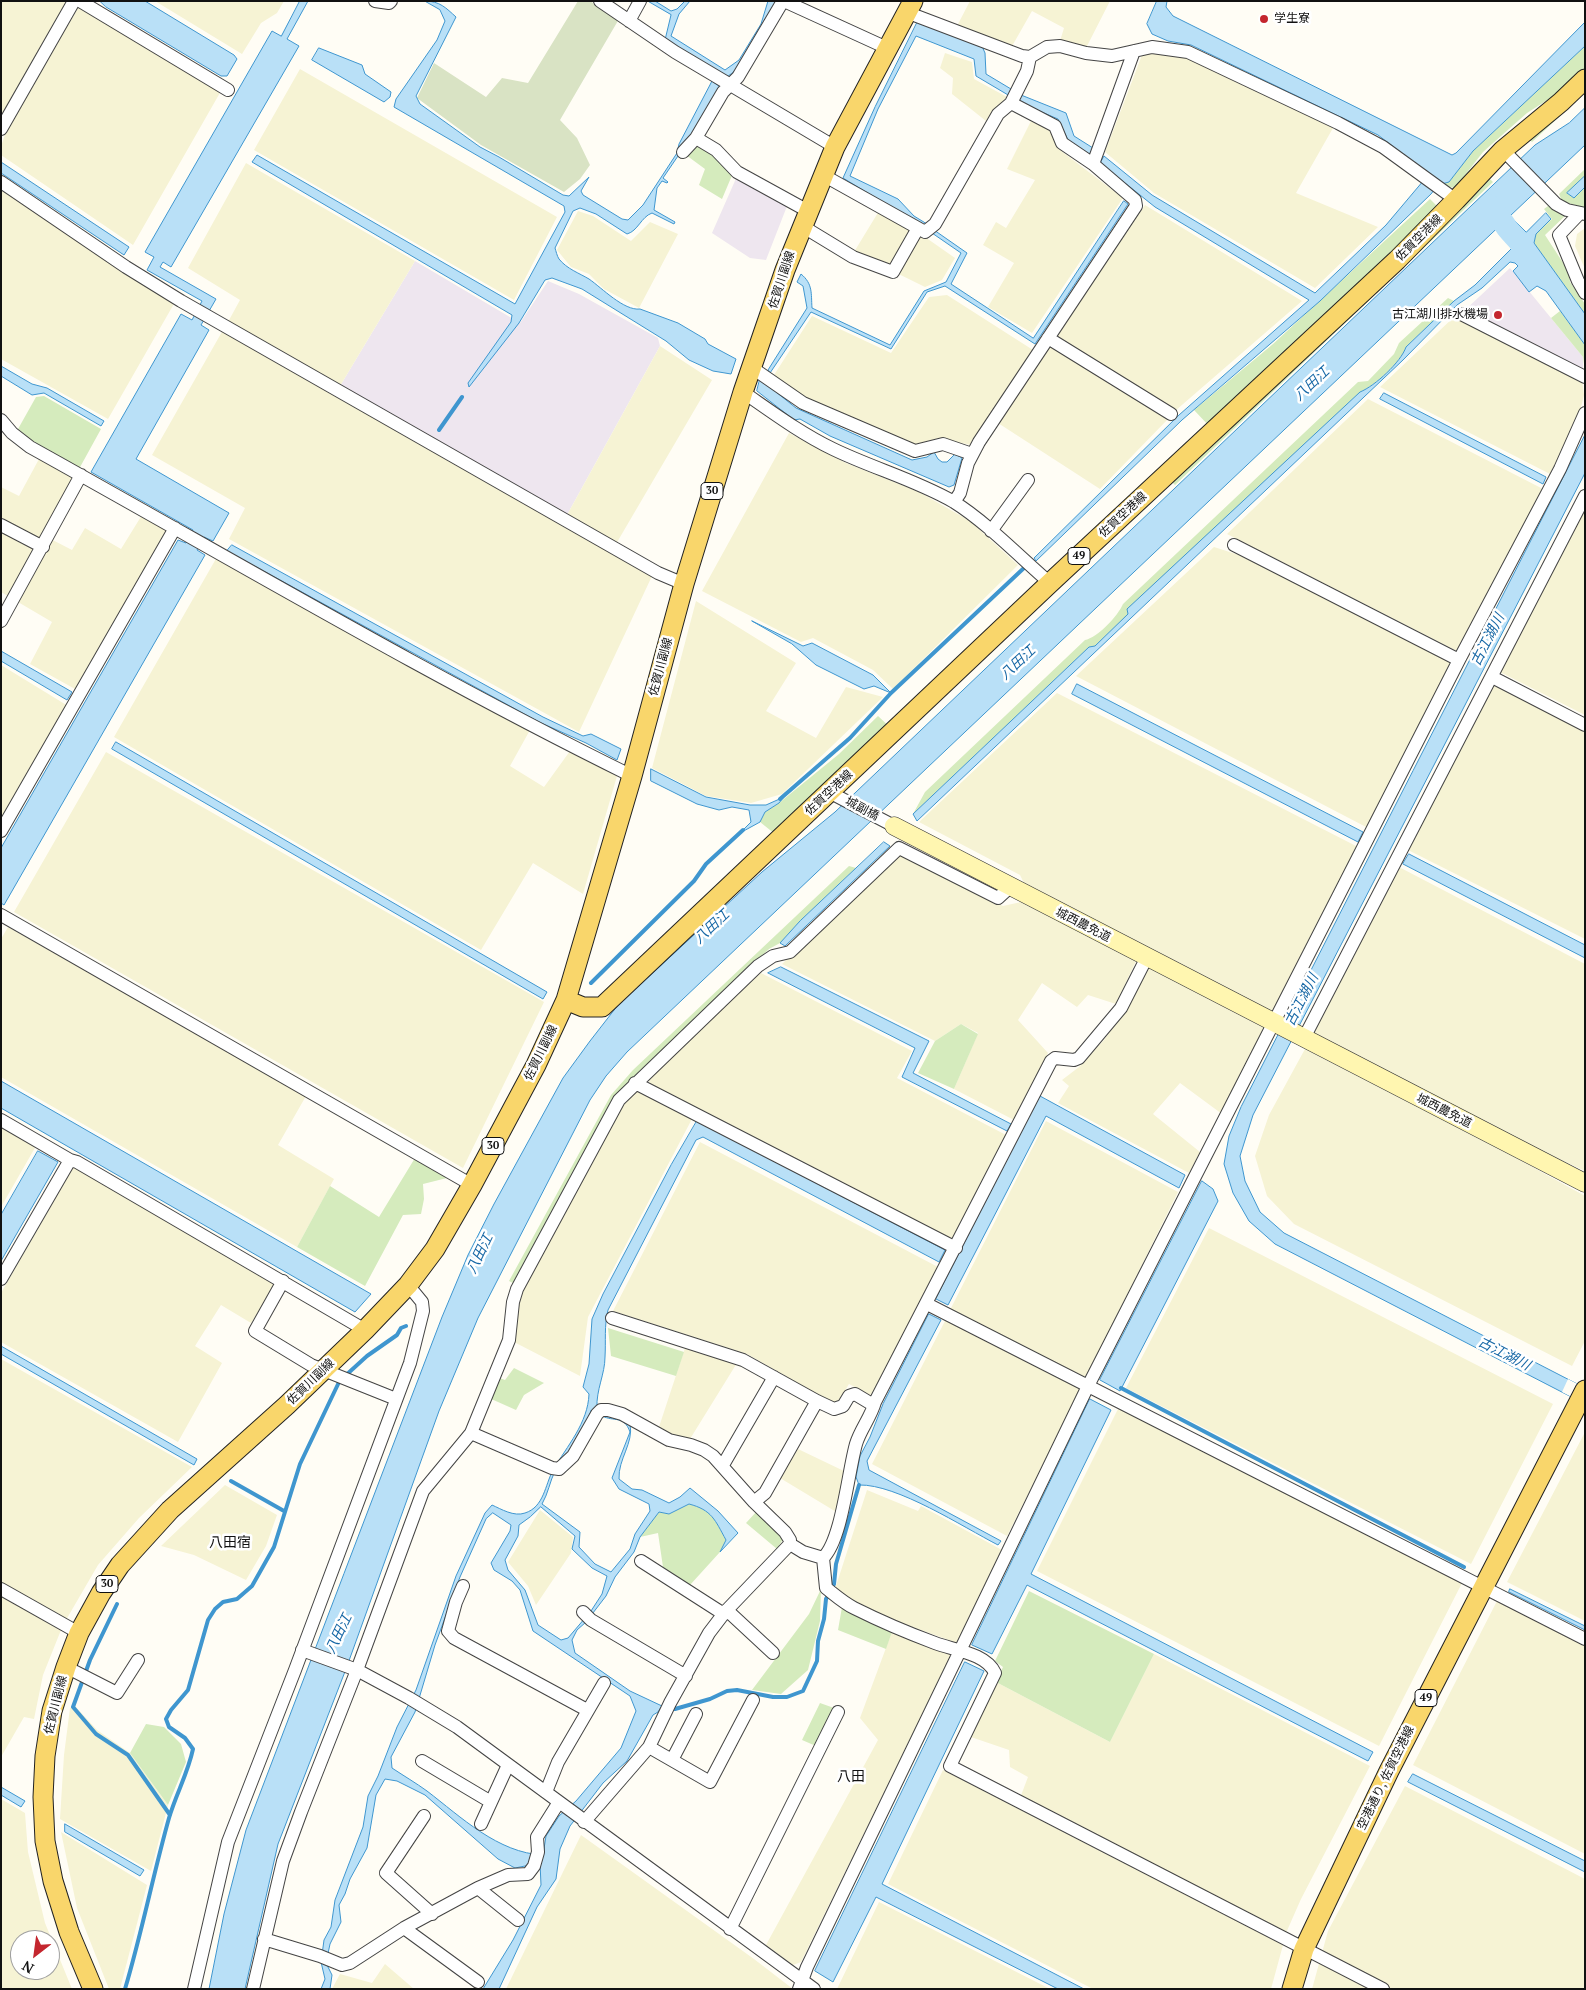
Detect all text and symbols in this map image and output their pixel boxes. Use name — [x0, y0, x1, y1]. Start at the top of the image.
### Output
place label: 学生寮 — [1274, 12, 1310, 26]
marker: 学生寮 — [1258, 13, 1270, 25]
street label: 佐賀空港線 — [1393, 212, 1445, 264]
street label: 佐賀川副線 — [766, 249, 798, 311]
place label: 古江湖川排水機場 — [1392, 308, 1488, 322]
marker: 古江湖川排水機場 — [1492, 309, 1504, 321]
water label: 八田江 — [1291, 364, 1333, 404]
road number: 30 — [701, 482, 723, 500]
street label: 佐賀空港線 — [1096, 489, 1150, 541]
road number: 49 — [1068, 548, 1090, 564]
water label: 古江湖川 — [1468, 611, 1508, 669]
street label: 佐賀川副線 — [646, 636, 676, 698]
water label: 八田江 — [997, 643, 1039, 683]
street label: 佐賀空港線 — [802, 767, 856, 819]
street label: 城副橋 — [843, 794, 881, 824]
street label: 城西農免道 — [1053, 905, 1113, 945]
water label: 八田江 — [691, 907, 733, 947]
water label: 古江湖川 — [1282, 971, 1322, 1029]
street label: 佐賀川副線 — [521, 1023, 561, 1083]
street label: 城西農免道 — [1414, 1091, 1474, 1131]
road number: 30 — [482, 1138, 504, 1154]
water label: 八田江 — [463, 1231, 497, 1277]
water label: 古江湖川 — [1475, 1334, 1533, 1374]
street label: 佐賀川副線 — [284, 1356, 338, 1408]
district label: 八田宿 — [209, 1535, 251, 1551]
road number: 30 — [96, 1576, 118, 1592]
water label: 八田江 — [322, 1611, 356, 1657]
street label: 佐賀川副線 — [42, 1674, 70, 1736]
road number: 49 — [1415, 1690, 1437, 1706]
street label: 空港通り, 佐賀空港線 — [1354, 1723, 1418, 1833]
district label: 八田 — [837, 1769, 865, 1785]
north arrow — [10, 1930, 60, 1980]
text: N — [18, 1957, 37, 1978]

